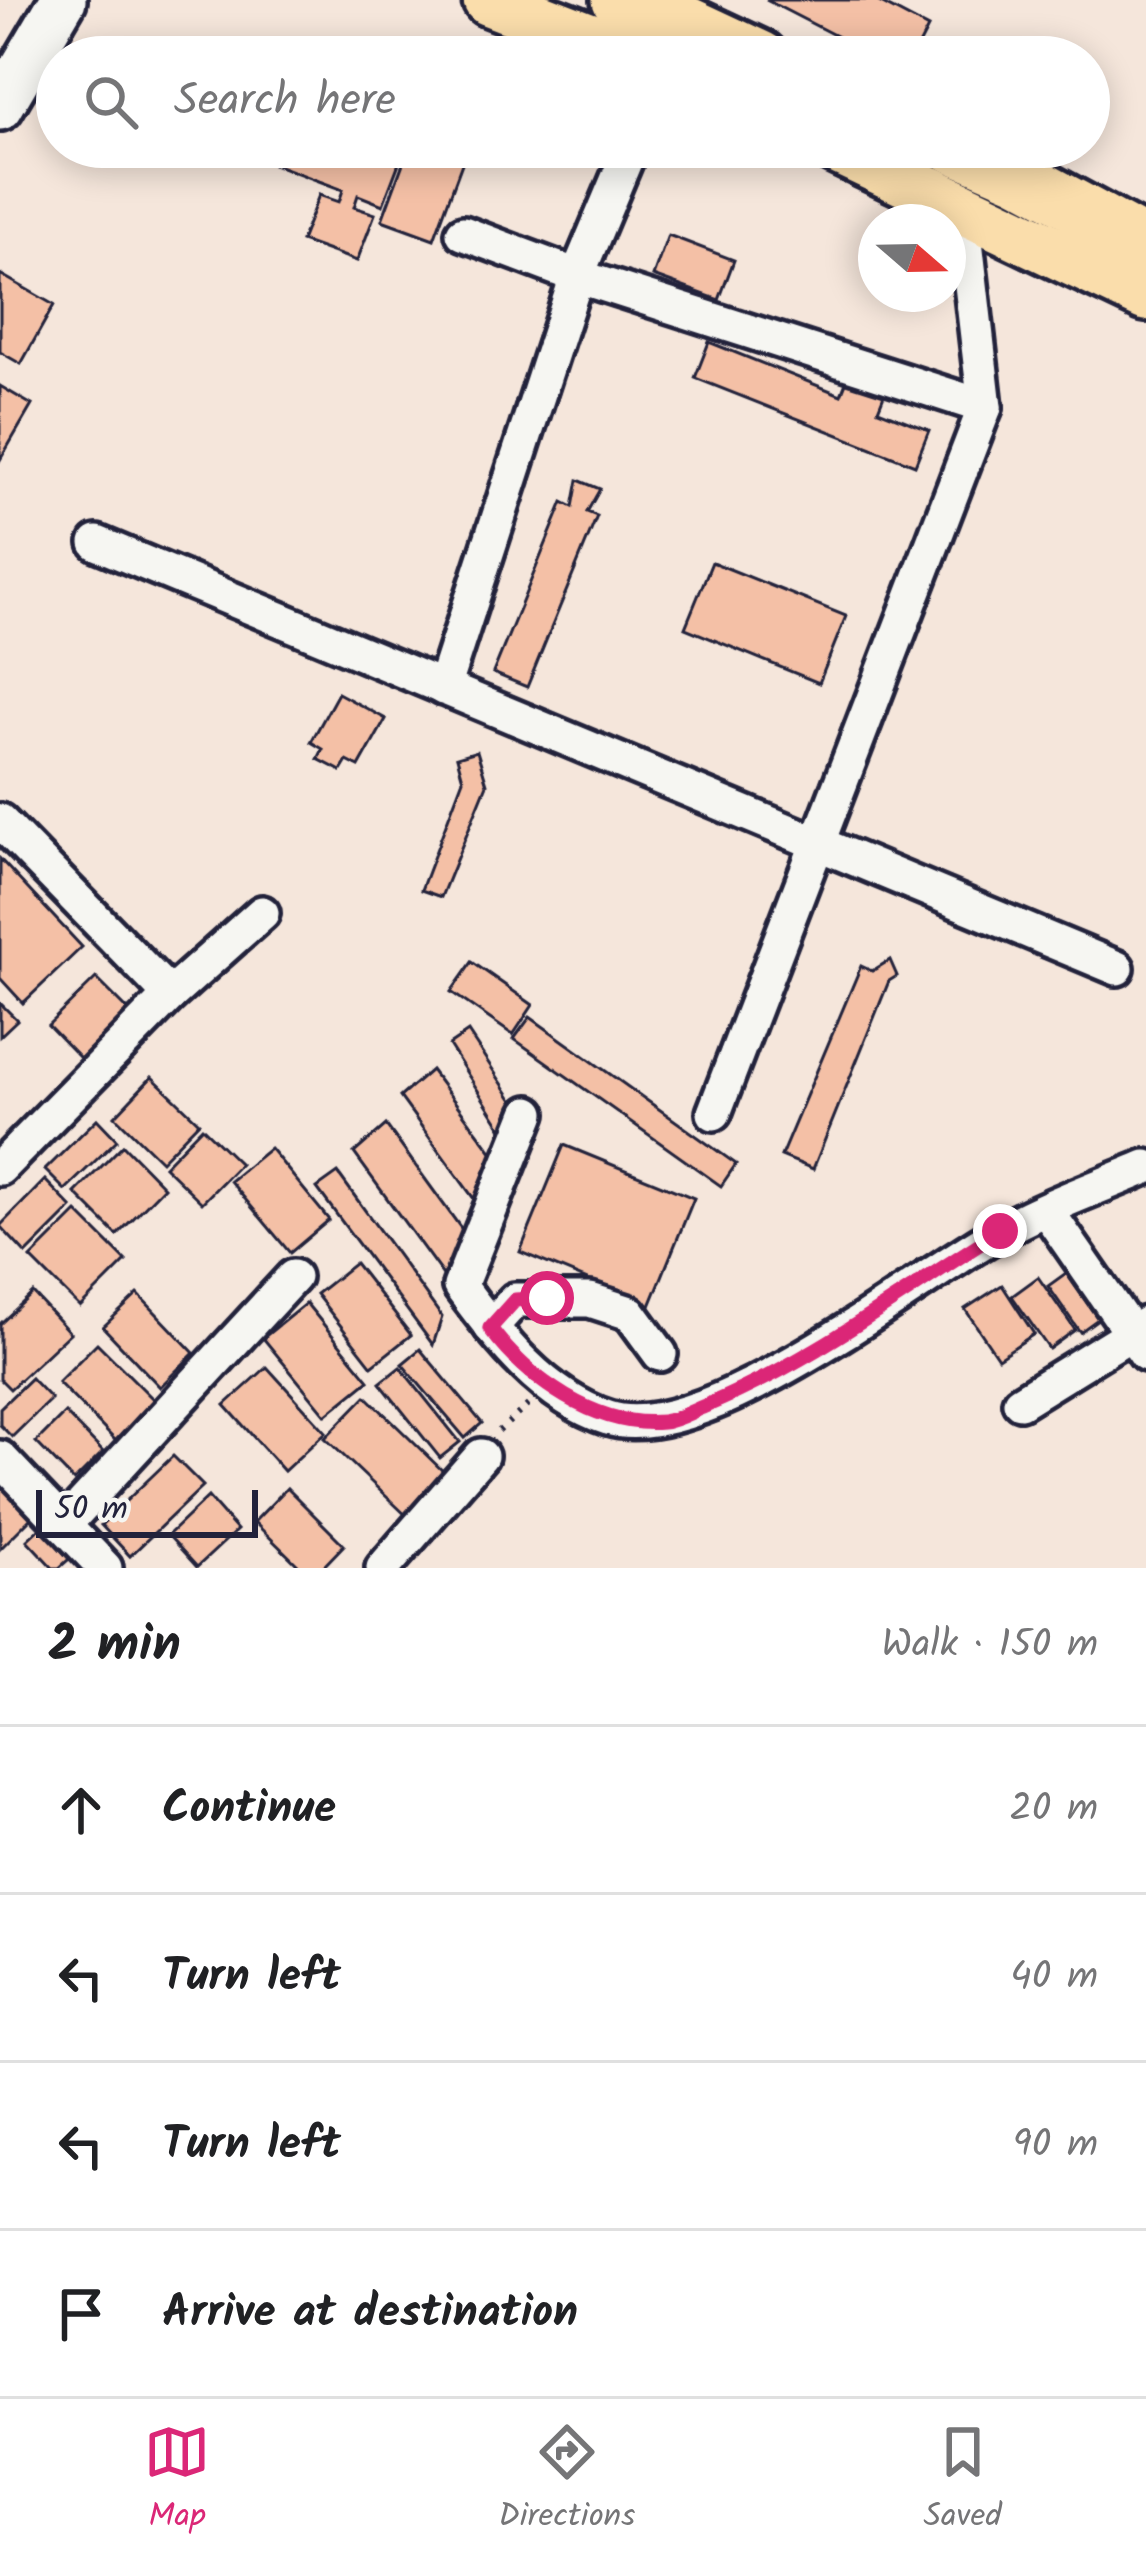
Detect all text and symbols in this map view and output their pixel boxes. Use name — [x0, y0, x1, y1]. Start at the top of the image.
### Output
search box — [36, 36, 1110, 168]
text: Search here — [174, 66, 396, 138]
icon: search — [78, 69, 144, 135]
north arrow — [858, 204, 966, 312]
route end — [973, 1204, 1027, 1258]
route start — [520, 1271, 574, 1325]
scale bar — [36, 1484, 258, 1537]
text: 50 m — [54, 1484, 128, 1537]
text: 2 min — [48, 1606, 181, 1687]
text: Walk · 150 m — [881, 1615, 1098, 1677]
text: Continue — [162, 1774, 336, 1846]
icon: ahead — [48, 1777, 114, 1843]
text: 20 m — [1009, 1779, 1098, 1841]
text: Turn left — [162, 1942, 341, 2014]
icon: left — [48, 1945, 114, 2011]
text: 40 m — [1010, 1947, 1098, 2009]
text: Turn left — [162, 2110, 341, 2182]
icon: left — [48, 2113, 114, 2179]
text: 90 m — [1013, 2115, 1098, 2177]
text: Arrive at destination — [162, 2278, 578, 2350]
icon: arrive — [48, 2281, 114, 2347]
tab: Map — [144, 2419, 210, 2544]
tab: Directions — [498, 2419, 635, 2544]
tab: Saved — [924, 2419, 1002, 2544]

